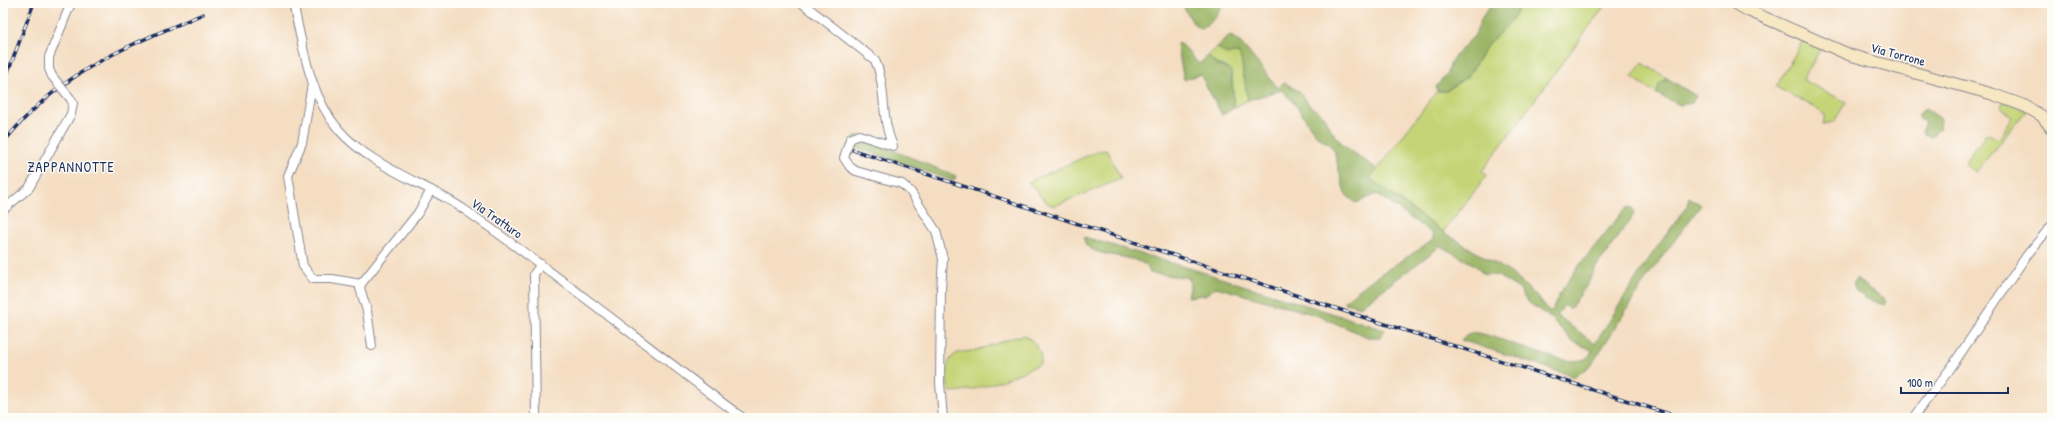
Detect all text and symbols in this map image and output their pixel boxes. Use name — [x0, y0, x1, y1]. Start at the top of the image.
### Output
street label: Via Torrone — [1869, 38, 1927, 70]
district label: ZAPPANNOTTE — [27, 157, 115, 176]
street label: Via Tratturo — [468, 194, 526, 242]
scale bar — [1901, 369, 2008, 395]
text: 100 m — [1907, 374, 1933, 391]

